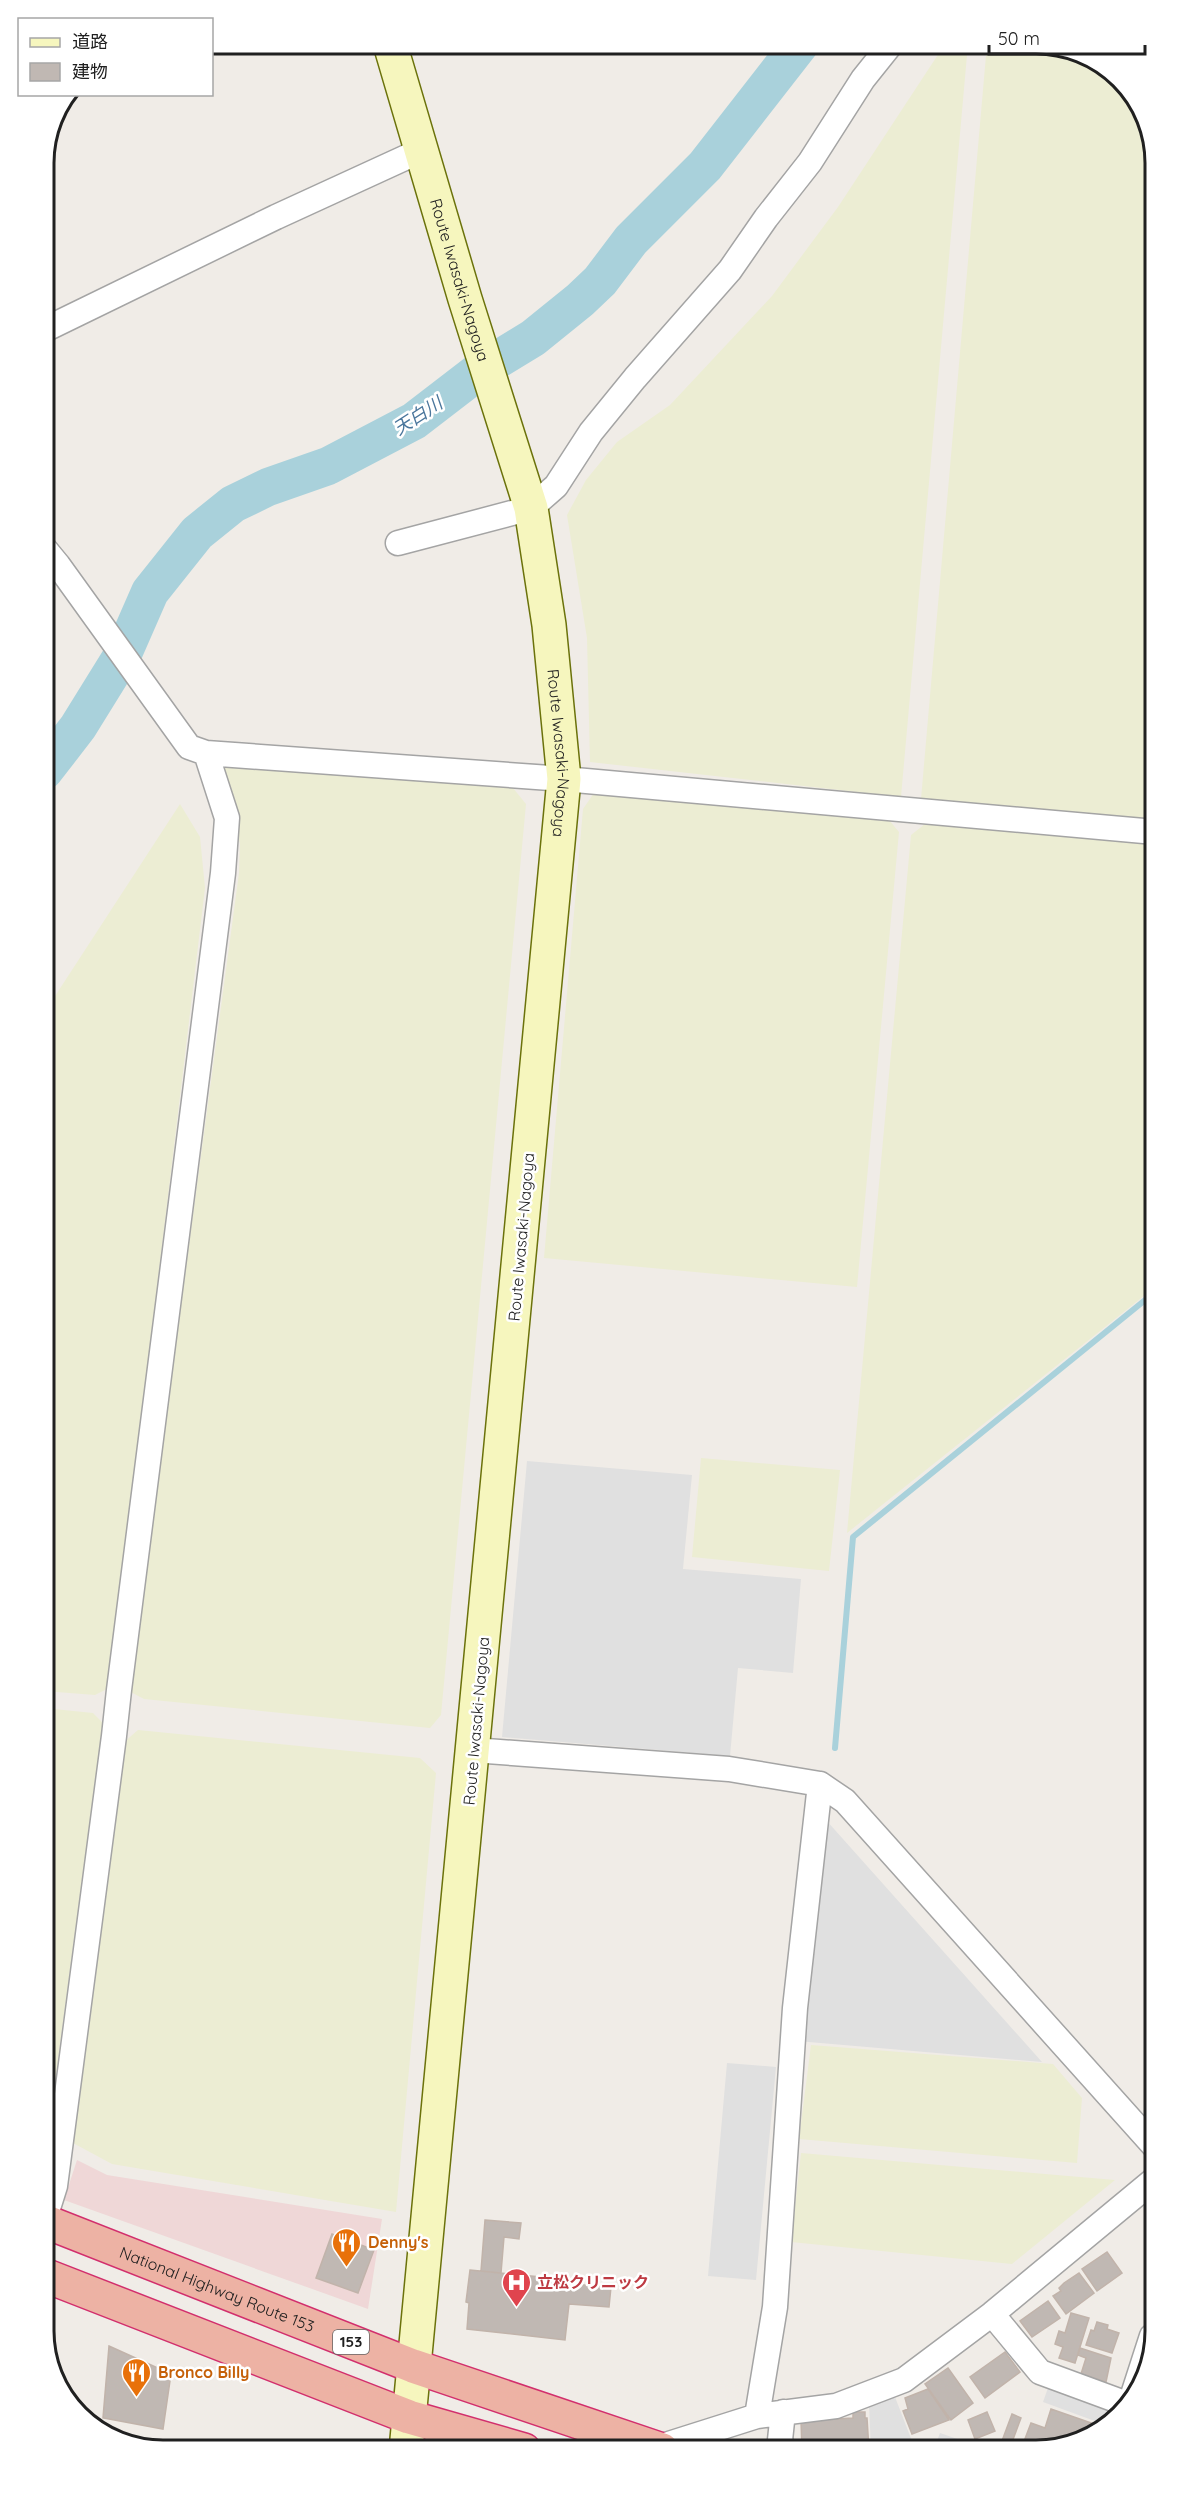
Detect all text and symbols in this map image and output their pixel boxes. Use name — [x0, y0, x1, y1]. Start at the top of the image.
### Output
legend — [18, 18, 213, 96]
scale bar — [989, 18, 1145, 56]
text: 50 m — [998, 27, 1040, 50]
text: 道路 — [72, 30, 108, 53]
text: 建物 — [72, 60, 108, 83]
street label: Route Iwasaki-Nagoya — [426, 196, 494, 364]
water label: 天白川 — [389, 390, 448, 440]
street label: Route Iwasaki-Nagoya — [543, 668, 574, 838]
street label: Route Iwasaki-Nagoya — [504, 1152, 538, 1322]
street label: Route Iwasaki-Nagoya — [459, 1636, 493, 1806]
restaurant icon: Denny's — [331, 2226, 363, 2268]
place label: Denny's — [368, 2232, 429, 2252]
street label: National Highway Route 153 — [117, 2242, 317, 2336]
hospital icon: 立松クリニック — [500, 2266, 532, 2308]
place label: 立松クリニック — [537, 2272, 649, 2292]
road number: 153 — [333, 2330, 369, 2354]
restaurant icon: Bronco Billy — [121, 2356, 153, 2398]
place label: Bronco Billy — [158, 2362, 249, 2382]

